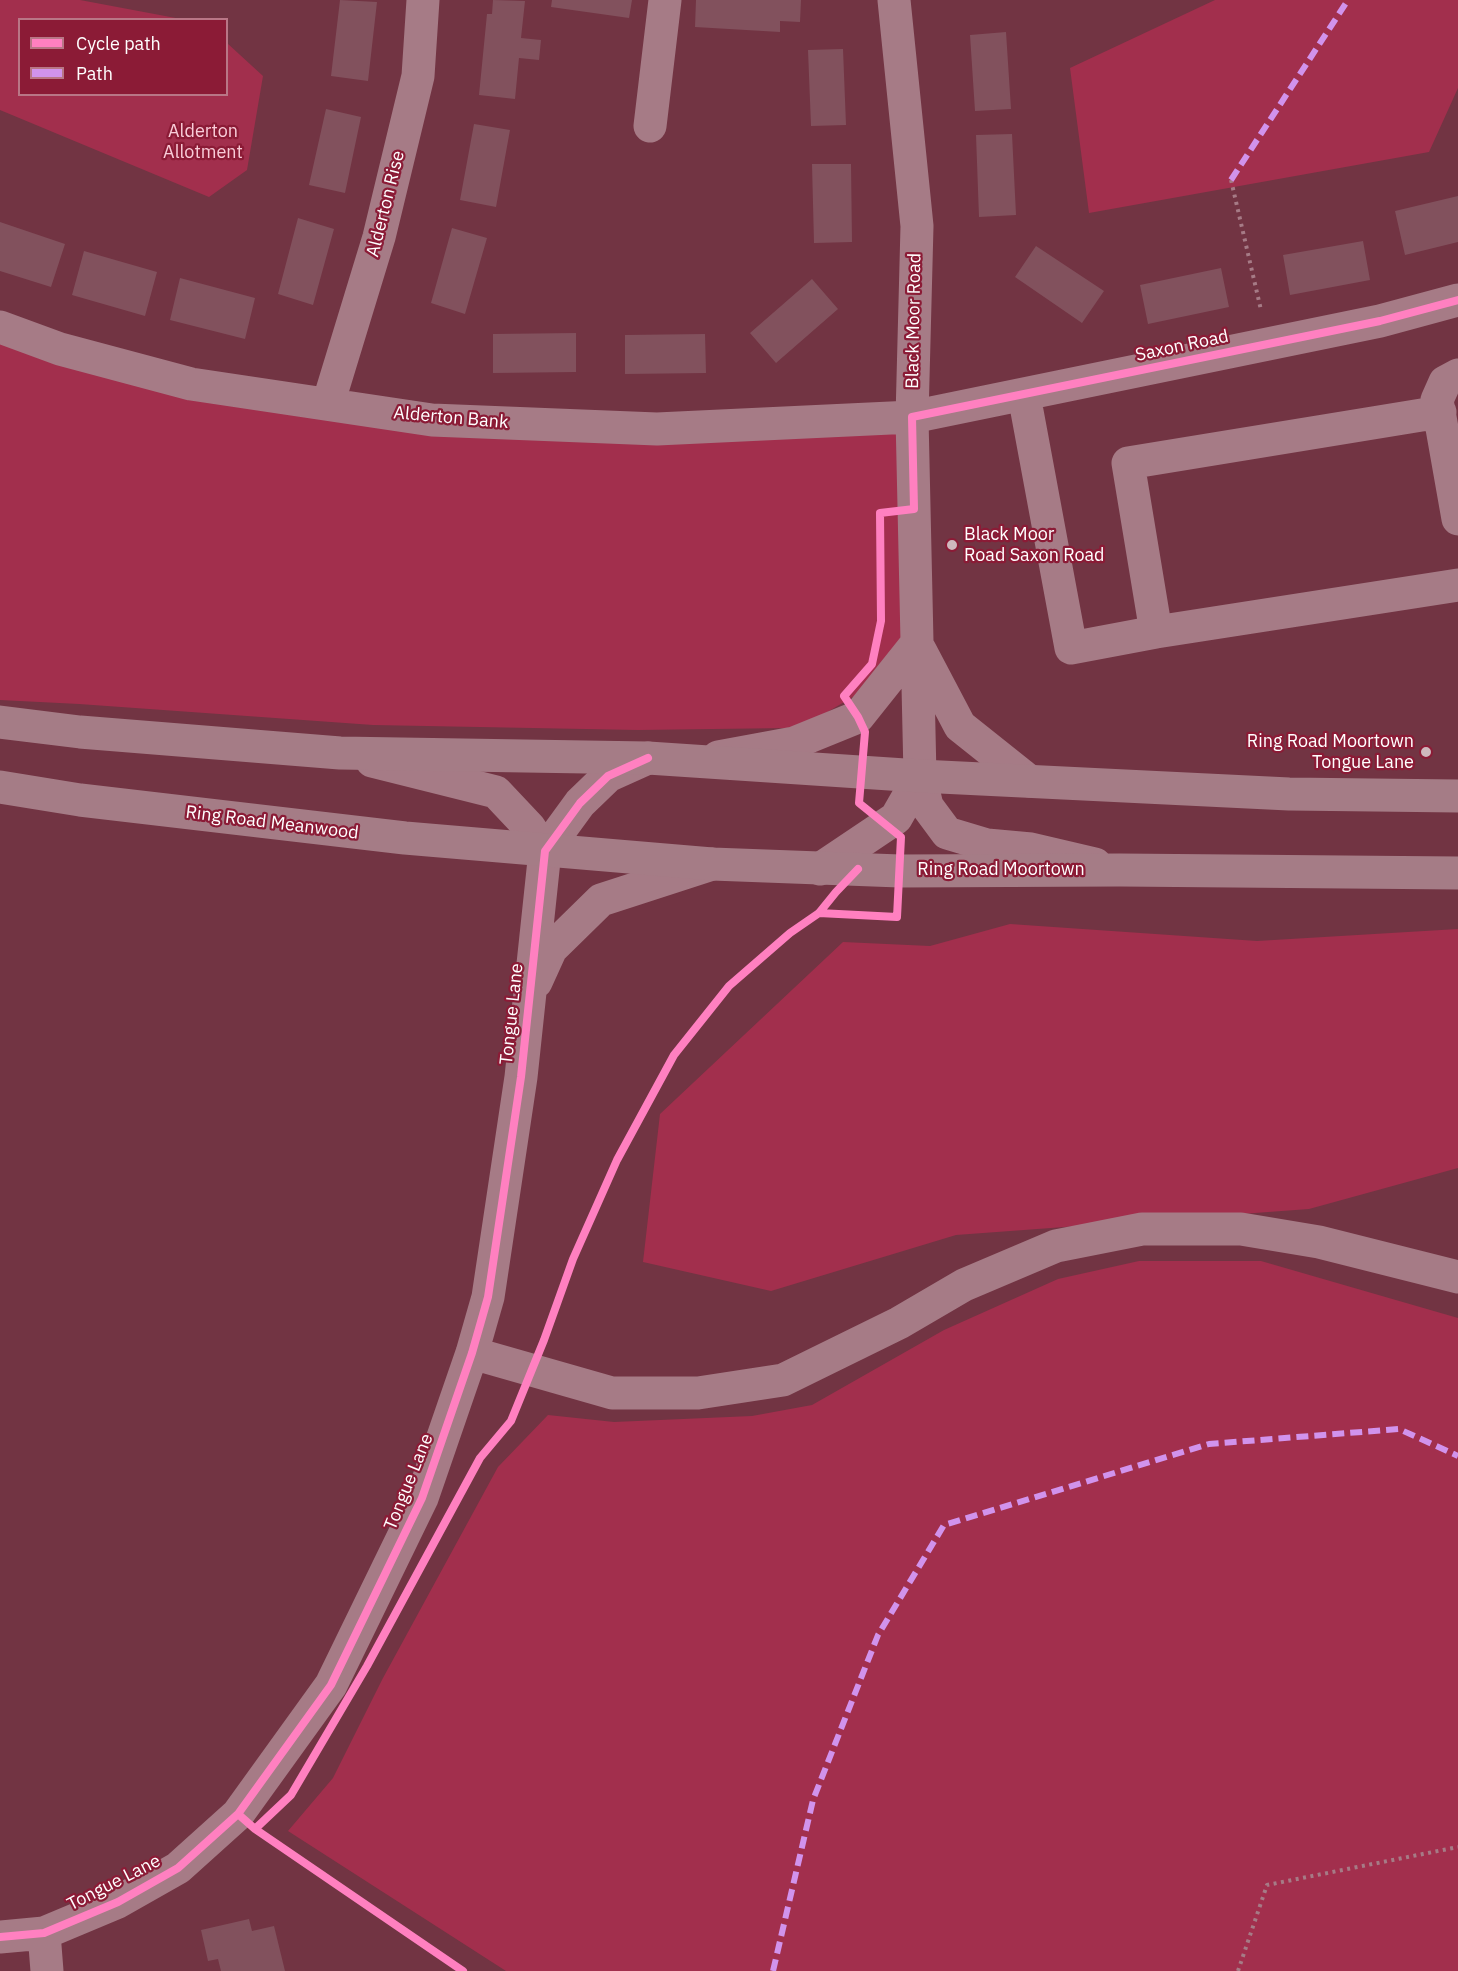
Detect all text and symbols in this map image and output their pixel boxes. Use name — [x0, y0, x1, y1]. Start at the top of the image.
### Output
legend — [18, 18, 228, 96]
text: Cycle path — [76, 32, 161, 55]
text: Path — [76, 62, 113, 85]
park label: Alderton Allotment — [163, 121, 243, 164]
street label: Alderton Rise — [362, 149, 410, 259]
street label: Black Moor Road — [902, 253, 926, 389]
street label: Saxon Road — [1133, 326, 1231, 366]
street label: Alderton Bank — [393, 402, 509, 434]
place label: Black Moor Road Saxon Road — [964, 524, 1105, 566]
marker: Black Moor Road Saxon Road — [945, 538, 959, 552]
place label: Ring Road Moortown Tongue Lane — [1247, 731, 1414, 774]
marker: Ring Road Moortown Tongue Lane — [1419, 745, 1433, 759]
street label: Ring Road Meanwood — [184, 802, 360, 844]
street label: Ring Road Moortown — [917, 859, 1085, 881]
street label: Tongue Lane — [496, 962, 528, 1066]
street label: Tongue Lane — [380, 1431, 438, 1533]
street label: Tongue Lane — [64, 1850, 164, 1916]

